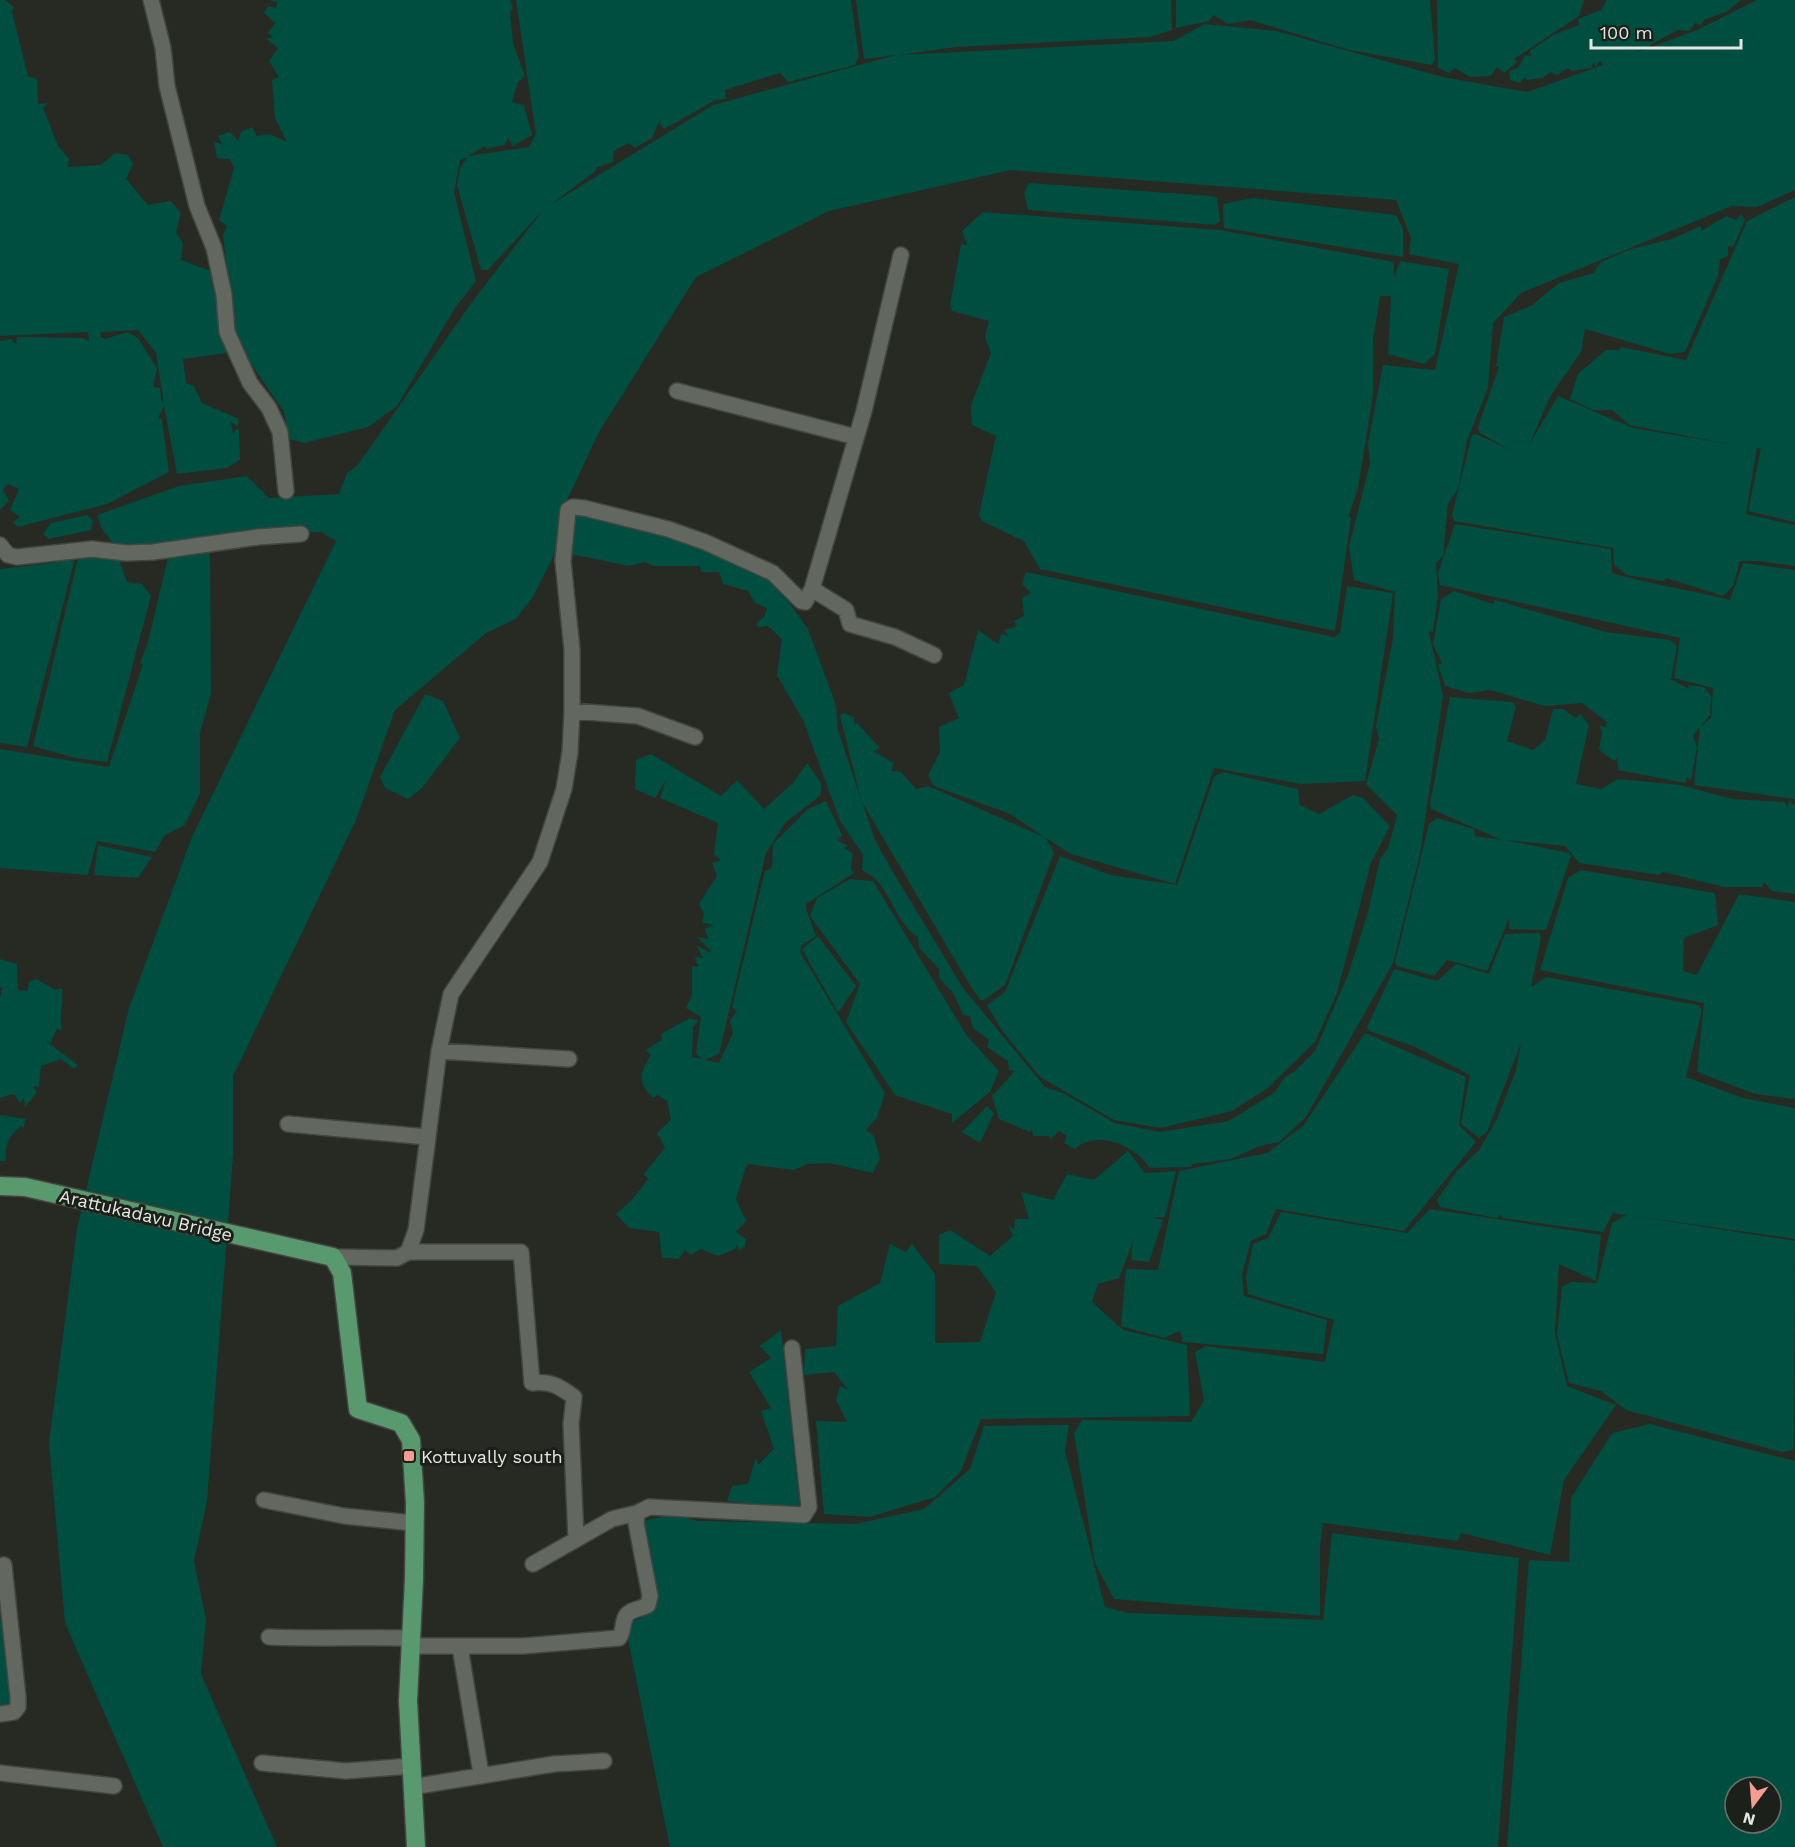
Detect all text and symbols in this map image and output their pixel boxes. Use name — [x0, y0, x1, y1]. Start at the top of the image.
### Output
scale bar — [1591, 12, 1741, 50]
text: 100 m — [1600, 22, 1653, 43]
street label: Arattukadavu Bridge — [57, 1185, 235, 1245]
place label: Kottuvally south — [421, 1446, 563, 1467]
marker: Kottuvally south — [402, 1449, 416, 1463]
north arrow — [1723, 1775, 1783, 1835]
text: N — [1741, 1808, 1757, 1830]

